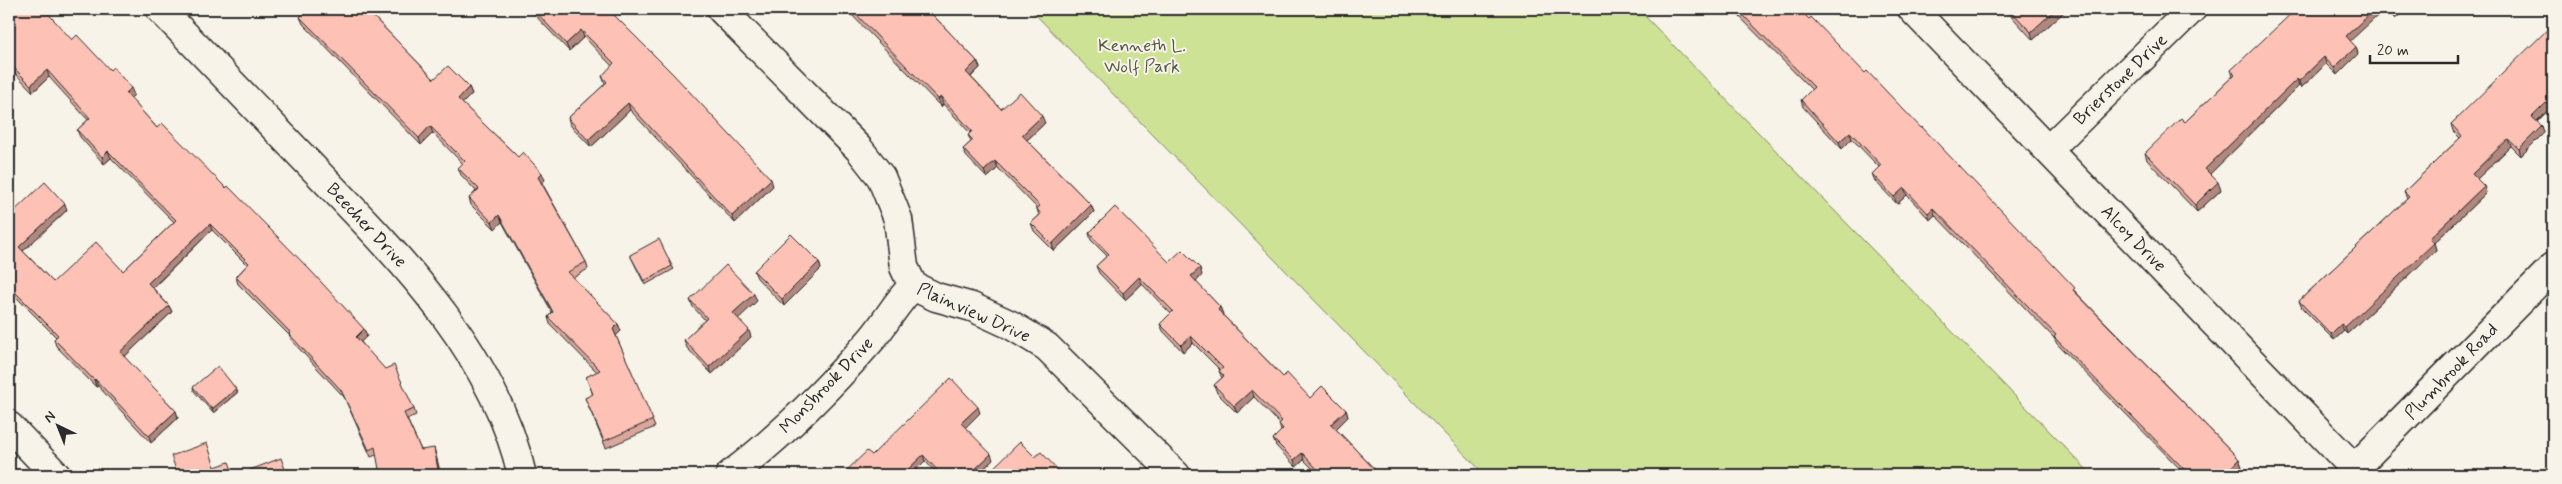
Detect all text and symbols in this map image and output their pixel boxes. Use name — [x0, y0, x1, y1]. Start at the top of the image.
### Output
street label: Brierstone Drive — [2068, 29, 2173, 131]
scale bar — [2370, 32, 2457, 64]
park label: Kenneth L. Wolf Park — [1098, 34, 1186, 79]
text: 20 m — [2377, 41, 2409, 61]
street label: Beecher Drive — [321, 178, 412, 273]
street label: Alcoy Drive — [2095, 200, 2171, 277]
street label: Plainview Drive — [913, 277, 1034, 349]
street label: Plumbrook Road — [2400, 318, 2504, 425]
street label: Monsbrook Drive — [774, 332, 879, 439]
north arrow — [32, 402, 82, 452]
text: N — [40, 407, 59, 427]

